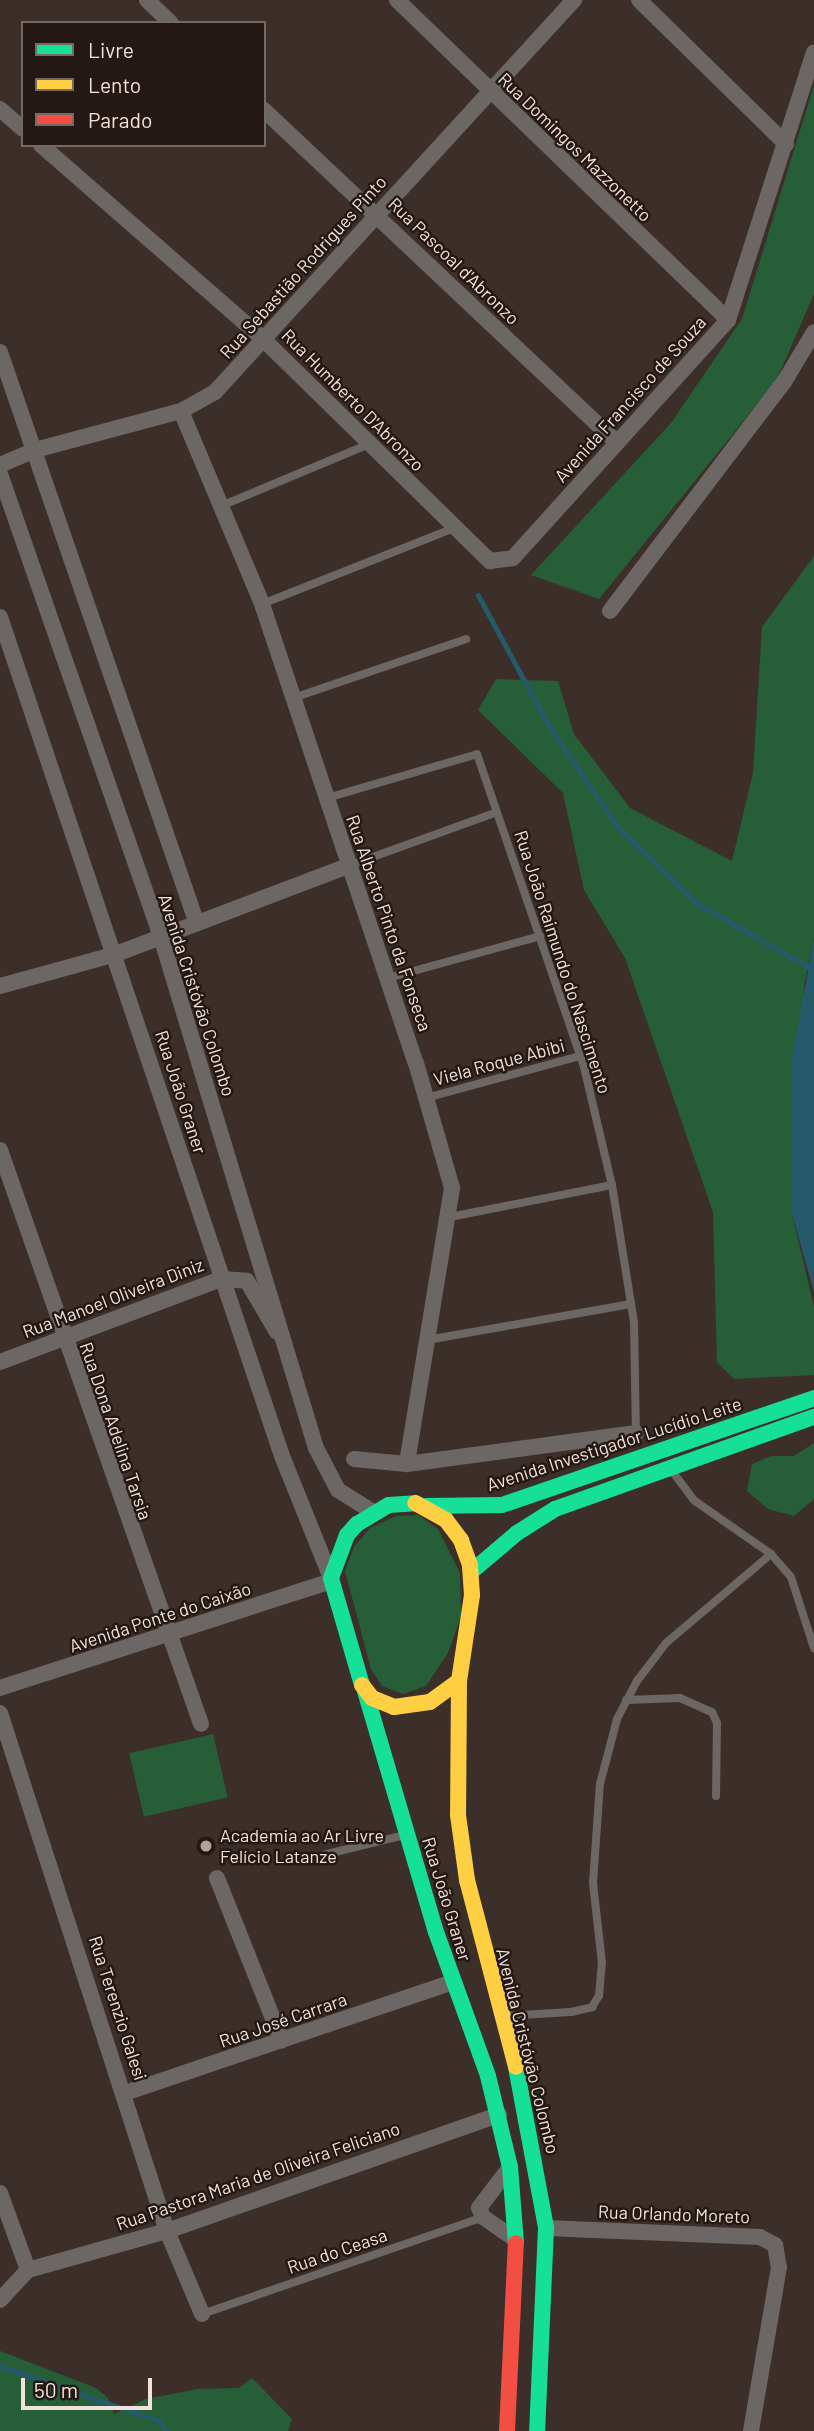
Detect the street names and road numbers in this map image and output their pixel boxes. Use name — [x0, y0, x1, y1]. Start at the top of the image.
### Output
street label: Rua Domingos Mazzonetto — [494, 68, 656, 226]
street label: Rua Sebastião Rodrigues Pinto — [215, 171, 391, 363]
street label: Rua Pascoal d'Abronzo — [384, 193, 524, 329]
street label: Avenida Francisco de Souza — [550, 312, 710, 486]
street label: Rua Humberto D'Abronzo — [277, 324, 429, 476]
street label: Rua Alberto Pinto da Fonseca — [342, 812, 436, 1034]
street label: Rua João Raimundo do Nascimento — [510, 828, 616, 1096]
street label: Avenida Cristóvão Colombo — [154, 891, 240, 1099]
street label: Rua João Graner — [151, 1028, 211, 1156]
street label: Viela Roque Abibi — [431, 1034, 567, 1090]
street label: Rua Manoel Oliveira Diniz — [20, 1254, 206, 1342]
street label: Rua Dona Adelina Tarsia — [75, 1339, 157, 1523]
street label: Avenida Investigador Lucídio Leite — [484, 1393, 744, 1495]
street label: Avenida Ponte do Caixão — [66, 1577, 254, 1657]
street label: Rua João Graner — [418, 1834, 476, 1964]
street label: Rua Terenzio Galesi — [84, 1933, 152, 2083]
street label: Avenida Cristóvão Colombo — [492, 1946, 564, 2156]
street label: Rua José Carrara — [216, 1988, 350, 2052]
street label: Rua Pastora Maria de Oliveira Feliciano — [113, 2117, 403, 2235]
street label: Rua Orlando Moreto — [598, 2201, 750, 2227]
street label: Rua do Ceasa — [284, 2224, 390, 2278]

